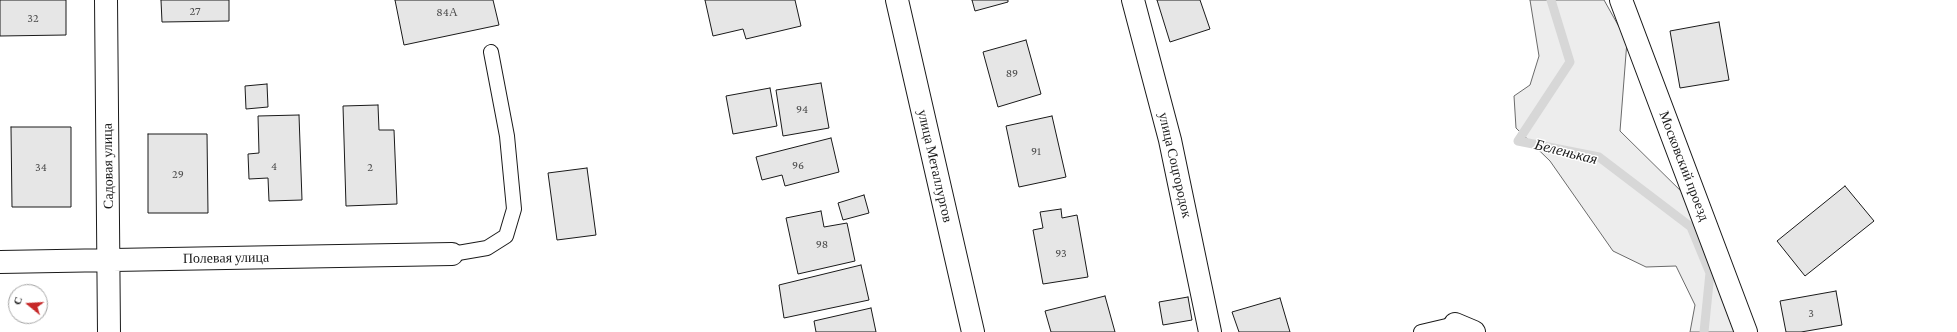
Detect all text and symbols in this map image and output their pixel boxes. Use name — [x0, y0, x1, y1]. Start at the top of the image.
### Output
house number: 27 — [189, 4, 201, 18]
house number: 84А — [436, 5, 458, 19]
house number: 32 — [27, 11, 39, 25]
house number: 89 — [1006, 66, 1018, 80]
house number: 94 — [796, 102, 808, 116]
street label: улица Металлургов — [914, 108, 956, 224]
street label: Московский проезд — [1655, 109, 1713, 223]
street label: улица Соцгородок — [1155, 111, 1195, 219]
street label: Садовая улица — [99, 123, 117, 209]
water label: Беленькая — [1533, 136, 1599, 168]
house number: 91 — [1031, 144, 1041, 158]
house number: 96 — [792, 158, 804, 172]
house number: 4 — [271, 159, 277, 173]
house number: 34 — [35, 160, 47, 174]
house number: 2 — [367, 160, 373, 174]
house number: 29 — [172, 167, 184, 181]
house number: 98 — [816, 237, 828, 251]
house number: 93 — [1055, 246, 1067, 260]
street label: Полевая улица — [183, 249, 269, 267]
north arrow — [8, 284, 48, 324]
text: С — [11, 295, 24, 306]
house number: 3 — [1808, 306, 1814, 320]

